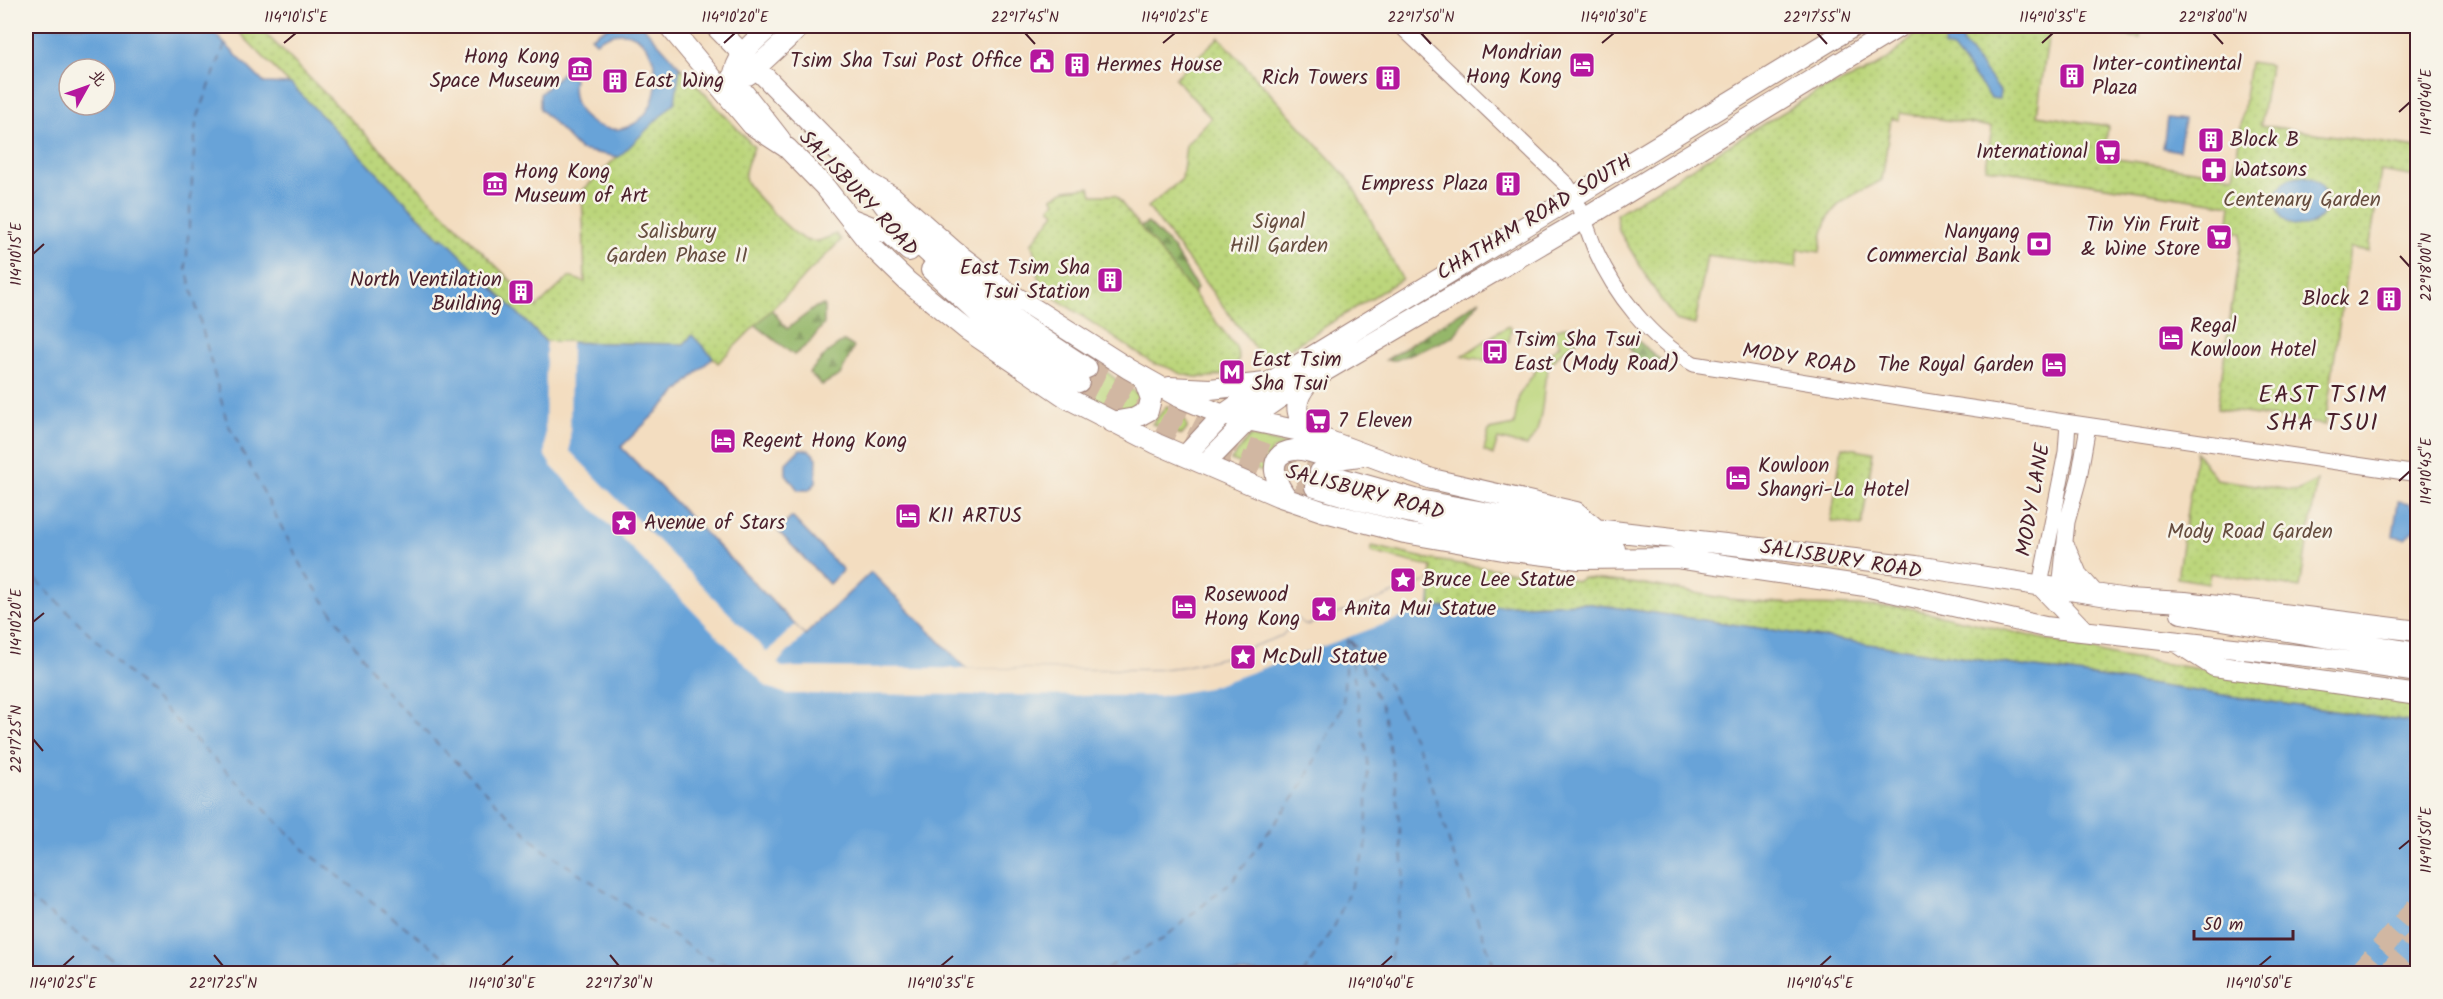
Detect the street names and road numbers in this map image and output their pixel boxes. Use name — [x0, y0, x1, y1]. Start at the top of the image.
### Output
street label: SALISBURY ROAD — [790, 123, 926, 265]
street label: CHATHAM ROAD SOUTH — [1430, 146, 1640, 290]
street label: MODY ROAD — [1740, 335, 1858, 385]
street label: MODY LANE — [2008, 440, 2060, 559]
street label: SALISBURY ROAD — [1282, 456, 1448, 530]
street label: SALISBURY ROAD — [1758, 531, 1924, 589]

